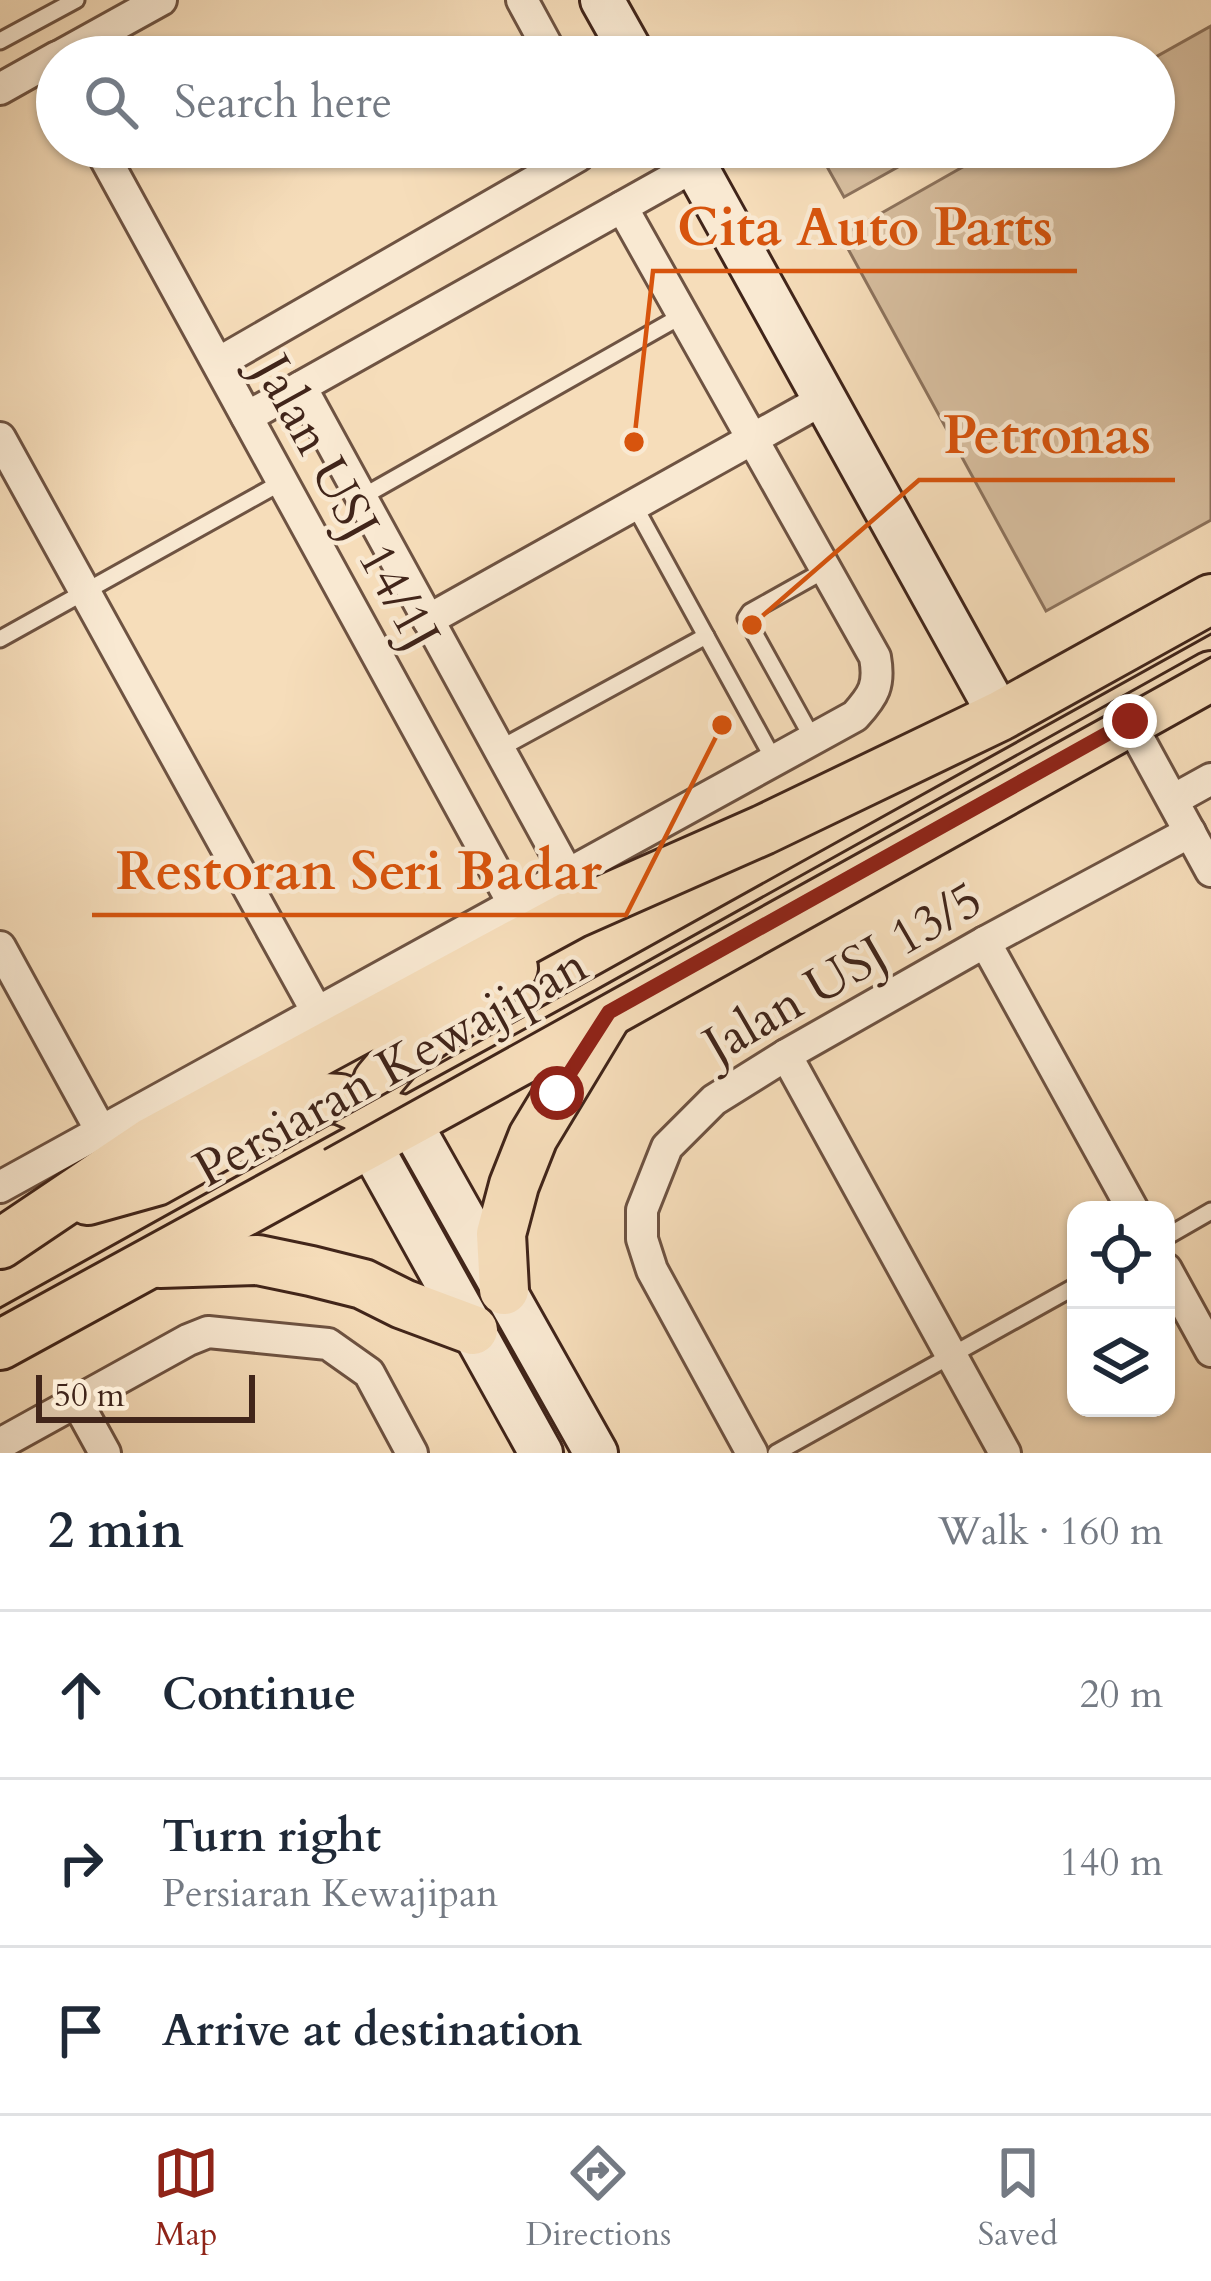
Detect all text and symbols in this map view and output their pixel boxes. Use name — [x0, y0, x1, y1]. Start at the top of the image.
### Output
search box — [36, 36, 1175, 168]
icon: search — [78, 69, 144, 135]
text: Search here — [174, 72, 392, 133]
callout: Cita Auto Parts — [653, 181, 1077, 271]
text: Cita Auto Parts — [677, 192, 1053, 265]
street label: Jalan USJ 14/1J — [233, 337, 456, 663]
callout: Petronas — [919, 390, 1175, 480]
text: Petronas — [943, 400, 1151, 473]
route end — [1103, 694, 1157, 748]
callout: Restoran Seri Badar — [92, 825, 626, 915]
text: Restoran Seri Badar — [116, 836, 602, 909]
street label: Jalan USJ 13/5 — [685, 865, 995, 1084]
street label: Persiaran Kewajipan — [182, 931, 600, 1205]
route start — [530, 1066, 584, 1120]
map controls — [1067, 1201, 1175, 1417]
button: locate — [1067, 1201, 1175, 1309]
button: layers — [1067, 1309, 1175, 1417]
scale bar — [36, 1369, 255, 1422]
text: 50 m — [54, 1373, 125, 1418]
text: 2 min — [48, 1496, 184, 1566]
text: Walk · 160 m — [938, 1505, 1163, 1558]
icon: ahead — [48, 1662, 114, 1728]
text: Continue — [162, 1664, 356, 1725]
text: 20 m — [1080, 1668, 1163, 1721]
text: Turn right — [162, 1806, 381, 1867]
icon: right — [48, 1830, 114, 1896]
text: 140 m — [1060, 1836, 1163, 1889]
text: Persiaran Kewajipan — [162, 1867, 498, 1920]
icon: arrive — [48, 1998, 114, 2064]
text: Arrive at destination — [162, 2000, 582, 2061]
tab: Map — [153, 2140, 219, 2257]
tab: Directions — [526, 2140, 671, 2257]
tab: Saved — [978, 2140, 1058, 2257]

